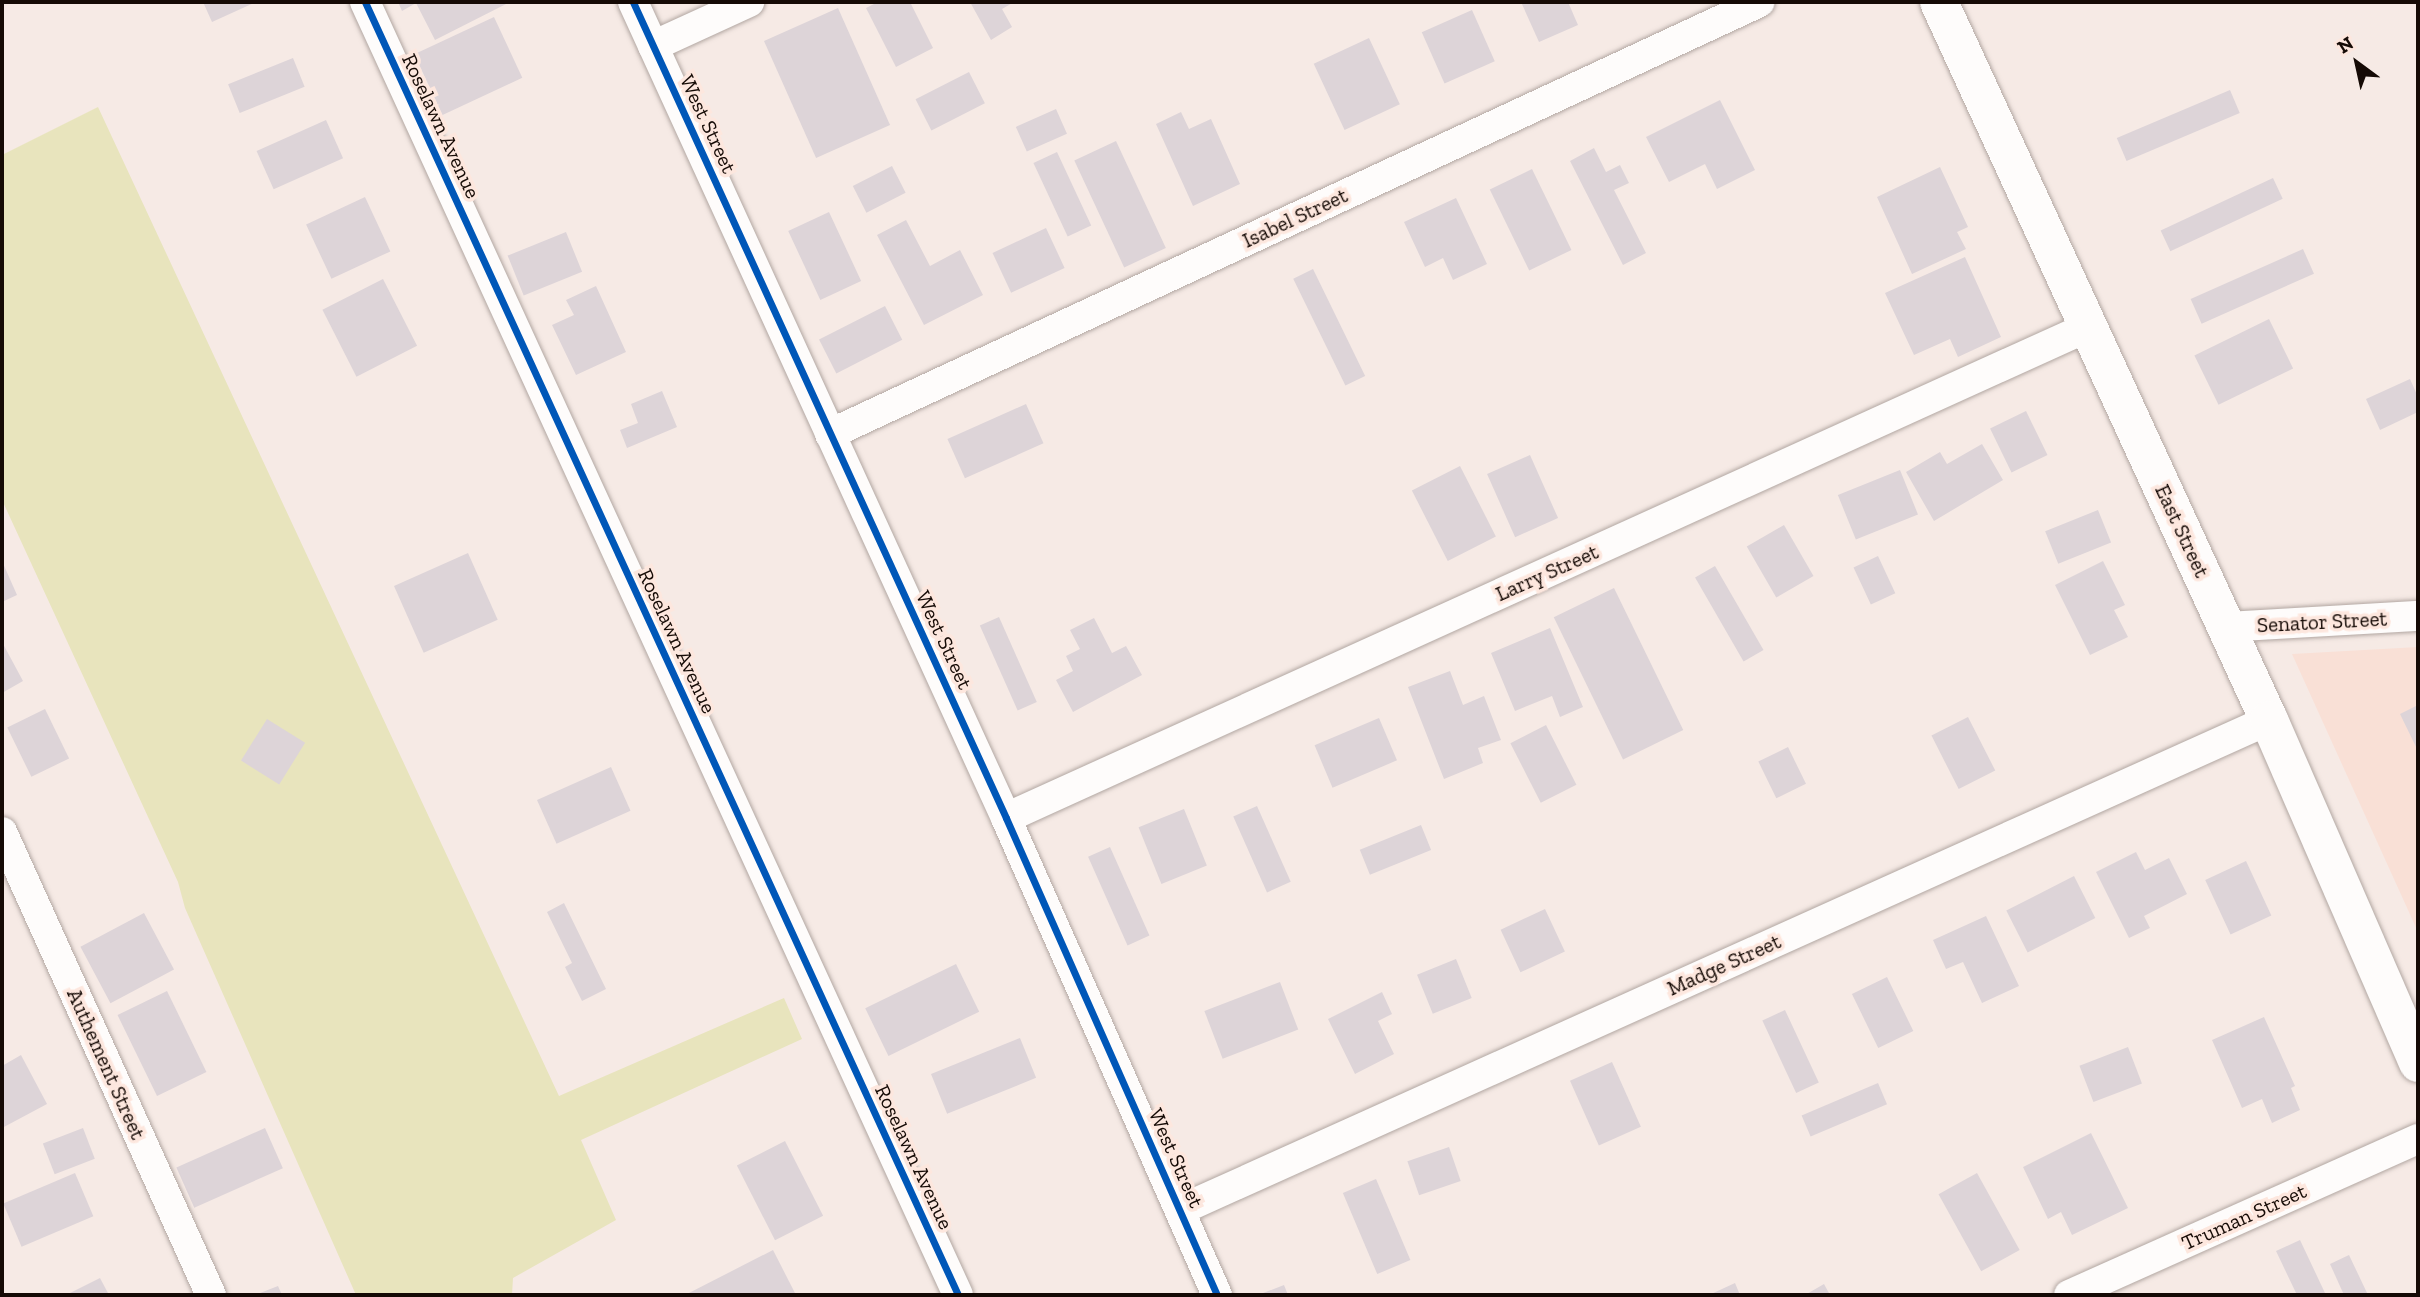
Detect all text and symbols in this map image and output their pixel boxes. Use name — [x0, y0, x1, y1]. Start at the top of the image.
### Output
north arrow — [2322, 28, 2392, 98]
text: N — [2333, 31, 2358, 59]
street label: Roselawn Avenue — [396, 49, 486, 203]
street label: West Street — [674, 71, 742, 177]
street label: Isabel Street — [1239, 183, 1351, 253]
street label: East Street — [2150, 481, 2214, 581]
street label: Larry Street — [1492, 539, 1602, 607]
street label: Roselawn Avenue — [632, 564, 722, 718]
street label: West Street — [910, 587, 978, 693]
street label: Senator Street — [2256, 606, 2388, 638]
street label: Madge Street — [1663, 929, 1785, 1001]
street label: Authement Street — [61, 985, 151, 1143]
street label: Roselawn Avenue — [869, 1080, 959, 1234]
street label: West Street — [1143, 1105, 1209, 1211]
street label: Truman Street — [2178, 1178, 2310, 1256]

